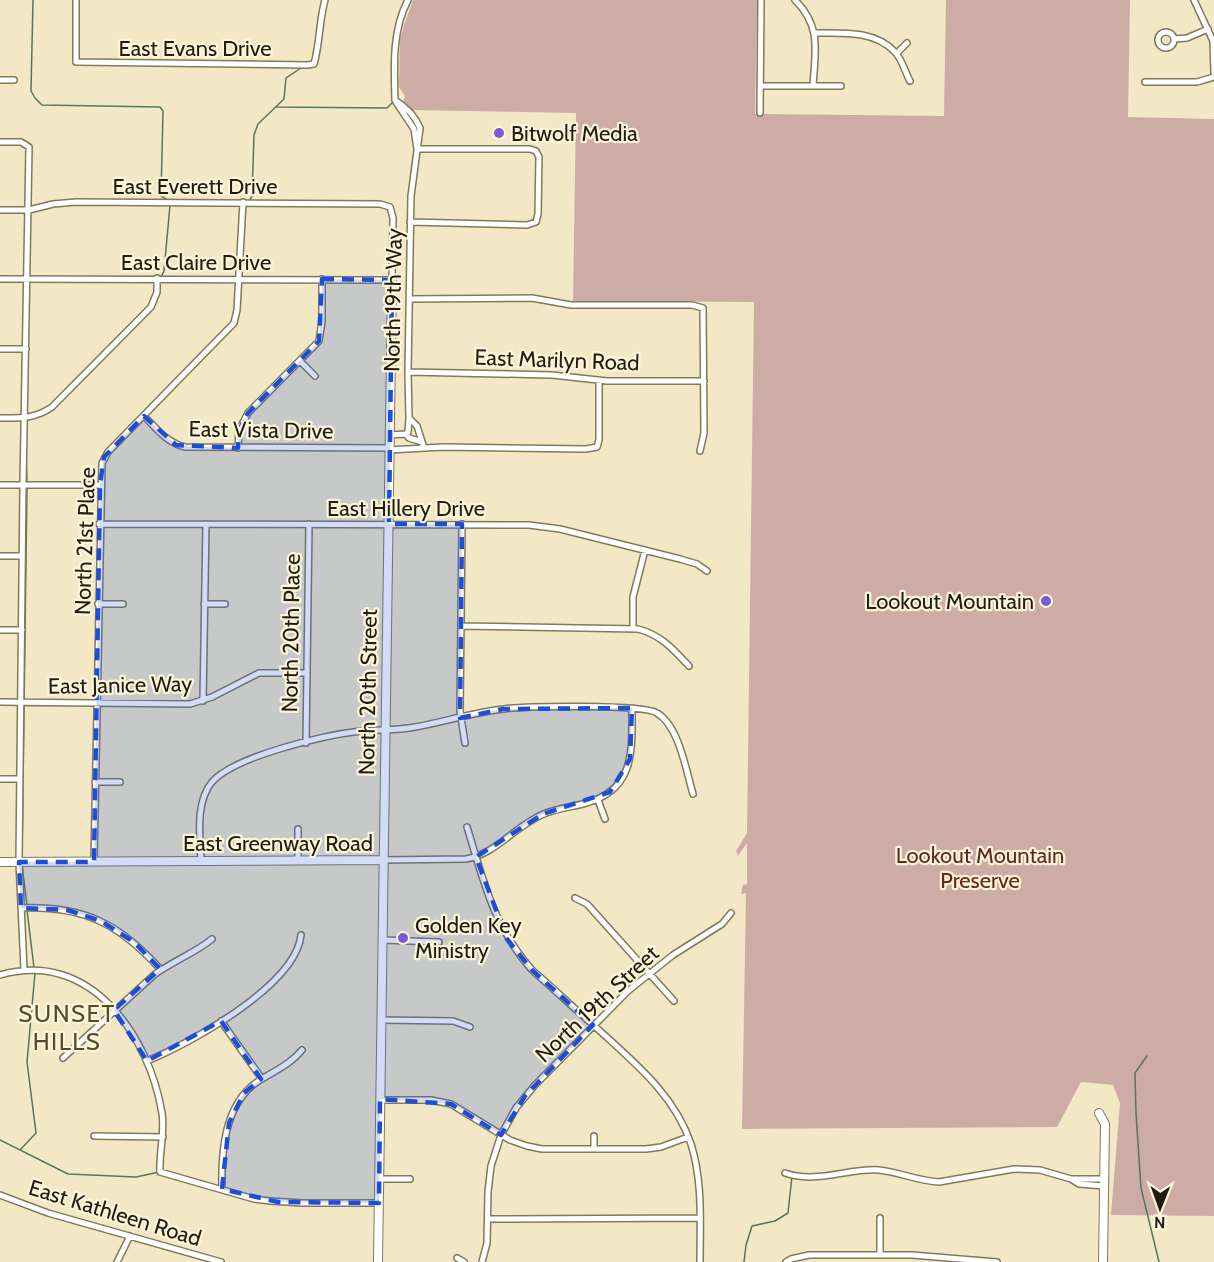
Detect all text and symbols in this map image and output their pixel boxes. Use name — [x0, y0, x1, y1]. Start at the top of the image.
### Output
street label: East Evans Drive — [118, 35, 272, 62]
place label: Bitwolf Media — [511, 120, 638, 147]
marker: Bitwolf Media — [492, 126, 506, 140]
street label: East Everett Drive — [112, 173, 278, 200]
street label: North 19th Way — [378, 228, 408, 372]
street label: East Claire Drive — [121, 249, 271, 276]
street label: East Marilyn Road — [474, 344, 640, 376]
street label: East Vista Drive — [188, 415, 334, 445]
street label: North 21st Place — [69, 467, 101, 615]
street label: East Hillery Drive — [327, 495, 485, 522]
street label: North 20th Place — [276, 553, 306, 713]
place label: Lookout Mountain — [865, 588, 1034, 615]
marker: Lookout Mountain — [1039, 594, 1053, 608]
street label: North 20th Street — [353, 608, 383, 775]
street label: East Janice Way — [48, 670, 192, 700]
street label: East Greenway Road — [183, 830, 373, 857]
park label: Lookout Mountain Preserve — [896, 842, 1064, 894]
place label: Golden Key Ministry — [415, 912, 522, 964]
marker: Golden Key Ministry — [396, 931, 410, 945]
street label: North 19th Street — [530, 940, 665, 1068]
district label: SUNSET HILLS — [18, 999, 116, 1056]
street label: East Kathleen Road — [25, 1174, 205, 1252]
north arrow — [1130, 1178, 1190, 1238]
text: N — [1154, 1213, 1166, 1232]

